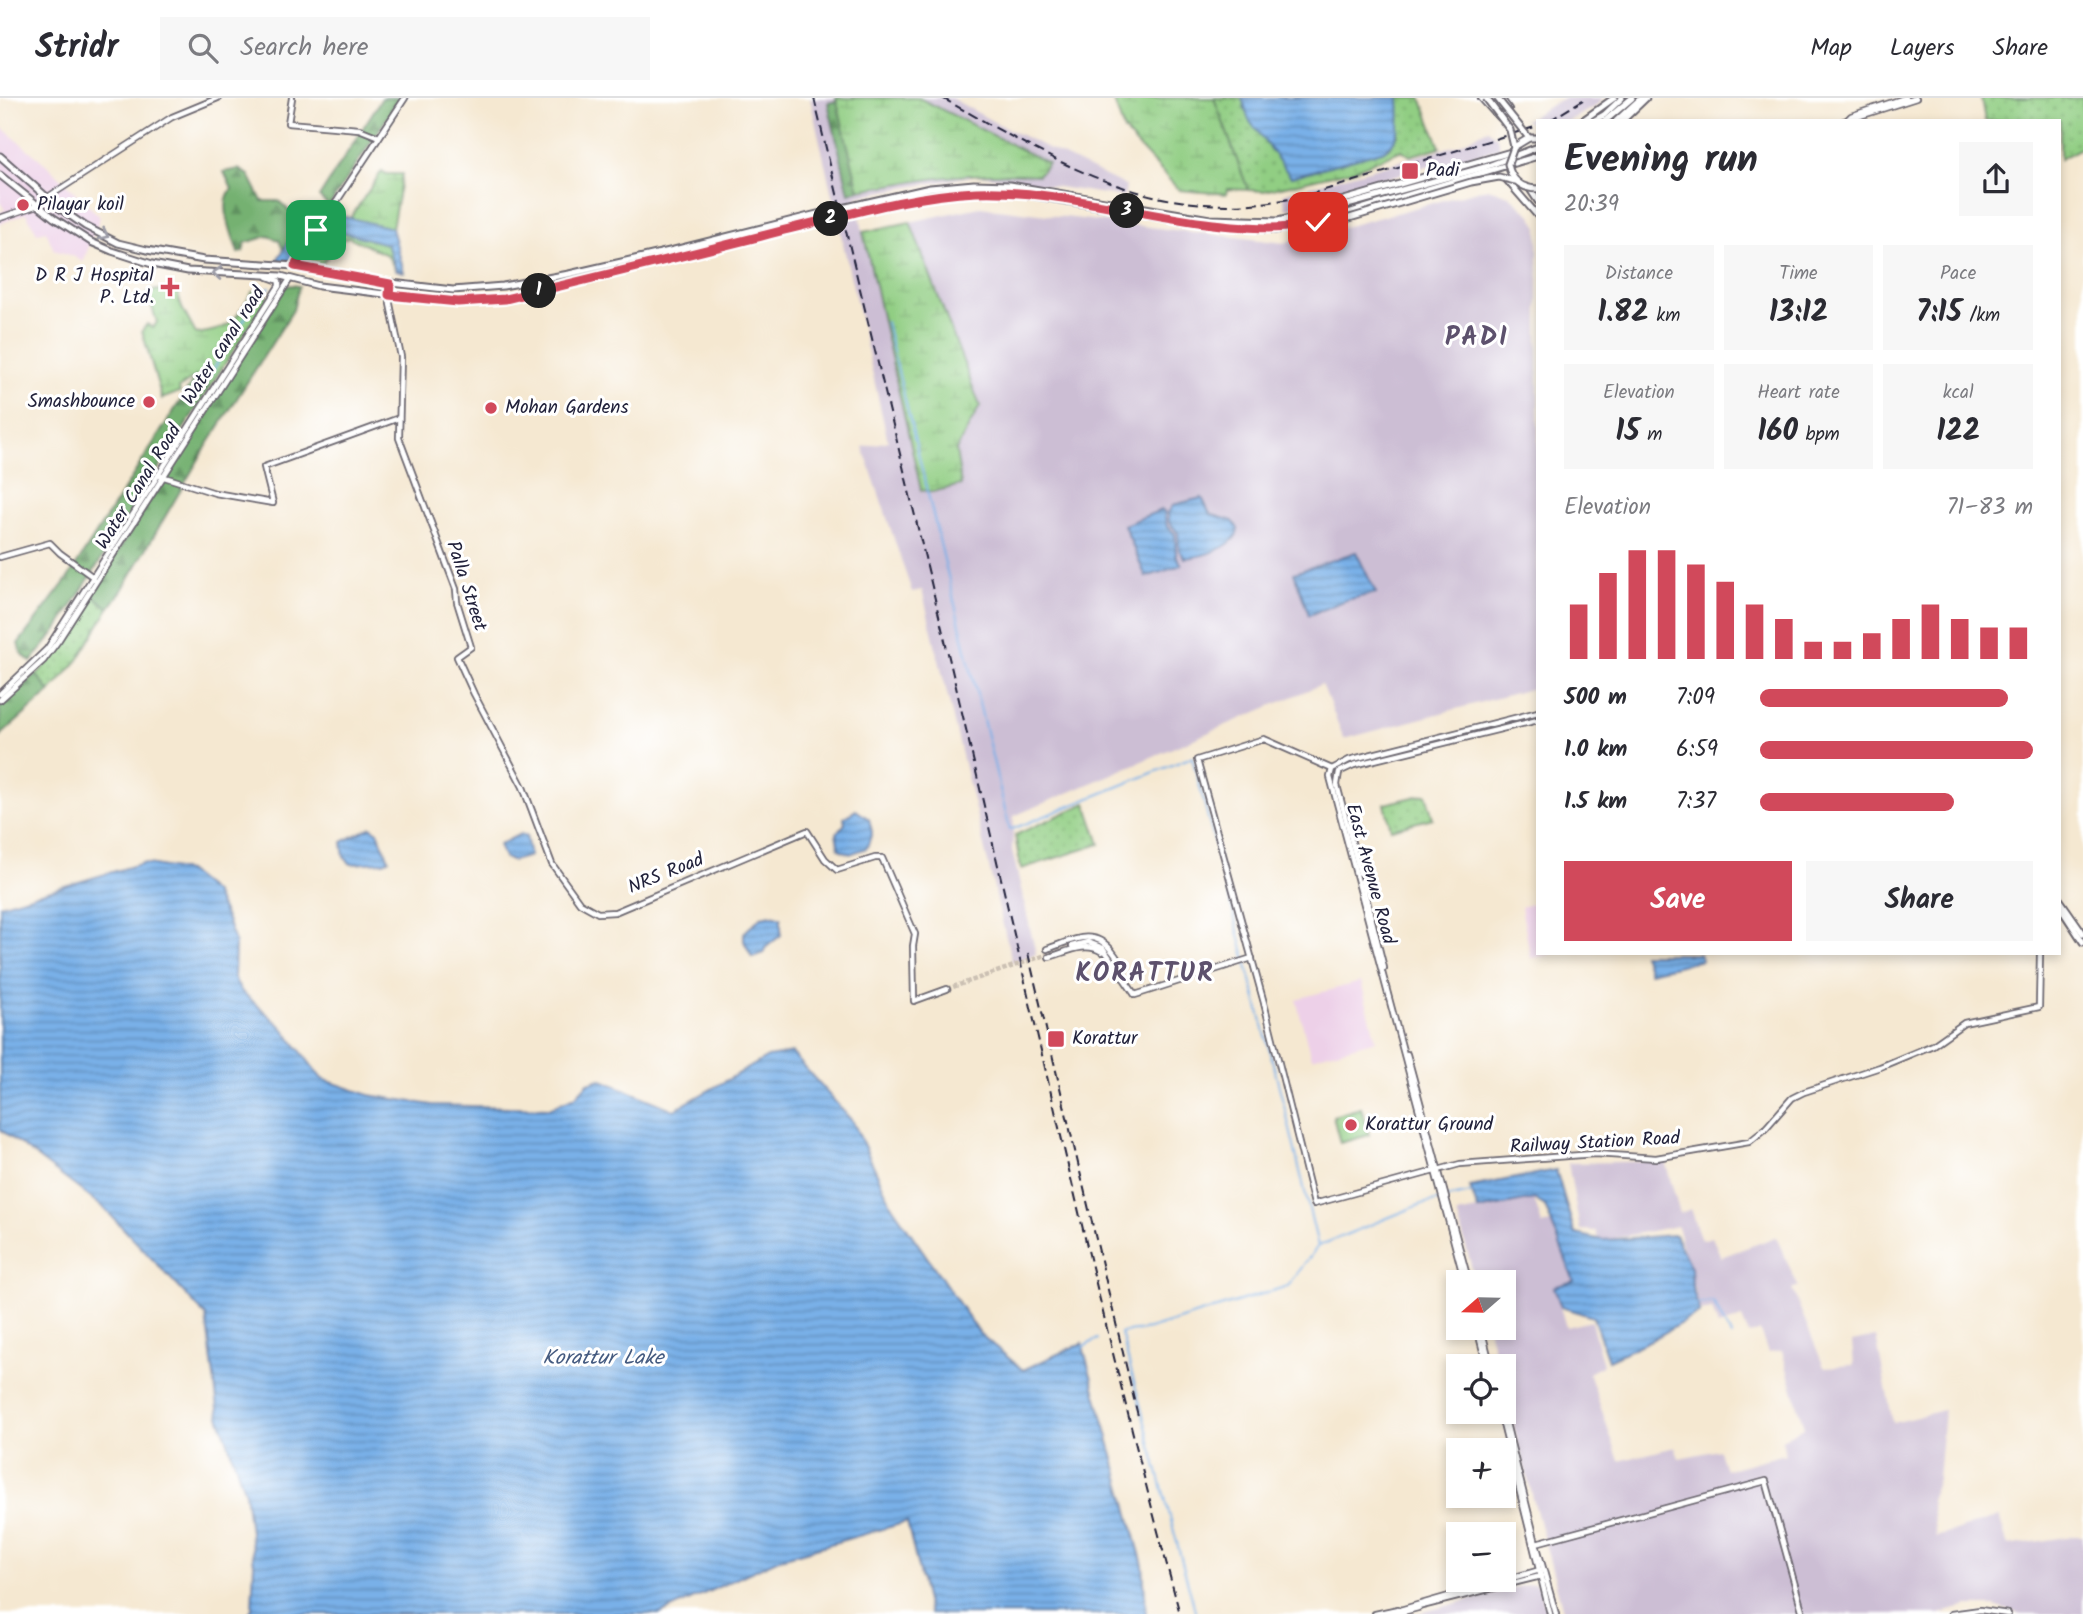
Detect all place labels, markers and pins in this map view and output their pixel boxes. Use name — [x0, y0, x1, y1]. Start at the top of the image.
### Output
place label: Padi — [1426, 156, 1461, 186]
marker: Padi — [1400, 161, 1420, 181]
place label: Pilayar koil — [37, 190, 124, 220]
pin — [1288, 192, 1348, 252]
pin: 3 — [1110, 194, 1144, 228]
marker: Pilayar koil — [15, 197, 31, 213]
pin — [286, 200, 346, 260]
pin: 2 — [814, 202, 848, 236]
place label: D R J Hospital P. Ltd. — [35, 261, 154, 313]
pin: 1 — [522, 274, 556, 308]
marker: D R J Hospital P. Ltd. — [160, 277, 180, 297]
place label: Smashbounce — [28, 387, 135, 417]
place label: Mohan Gardens — [505, 393, 629, 423]
marker: Smashbounce — [141, 394, 157, 410]
marker: Mohan Gardens — [483, 400, 499, 416]
place label: Korattur — [1072, 1024, 1139, 1054]
marker: Korattur — [1046, 1029, 1066, 1049]
place label: Korattur Ground — [1365, 1110, 1494, 1140]
marker: Korattur Ground — [1343, 1117, 1359, 1133]

